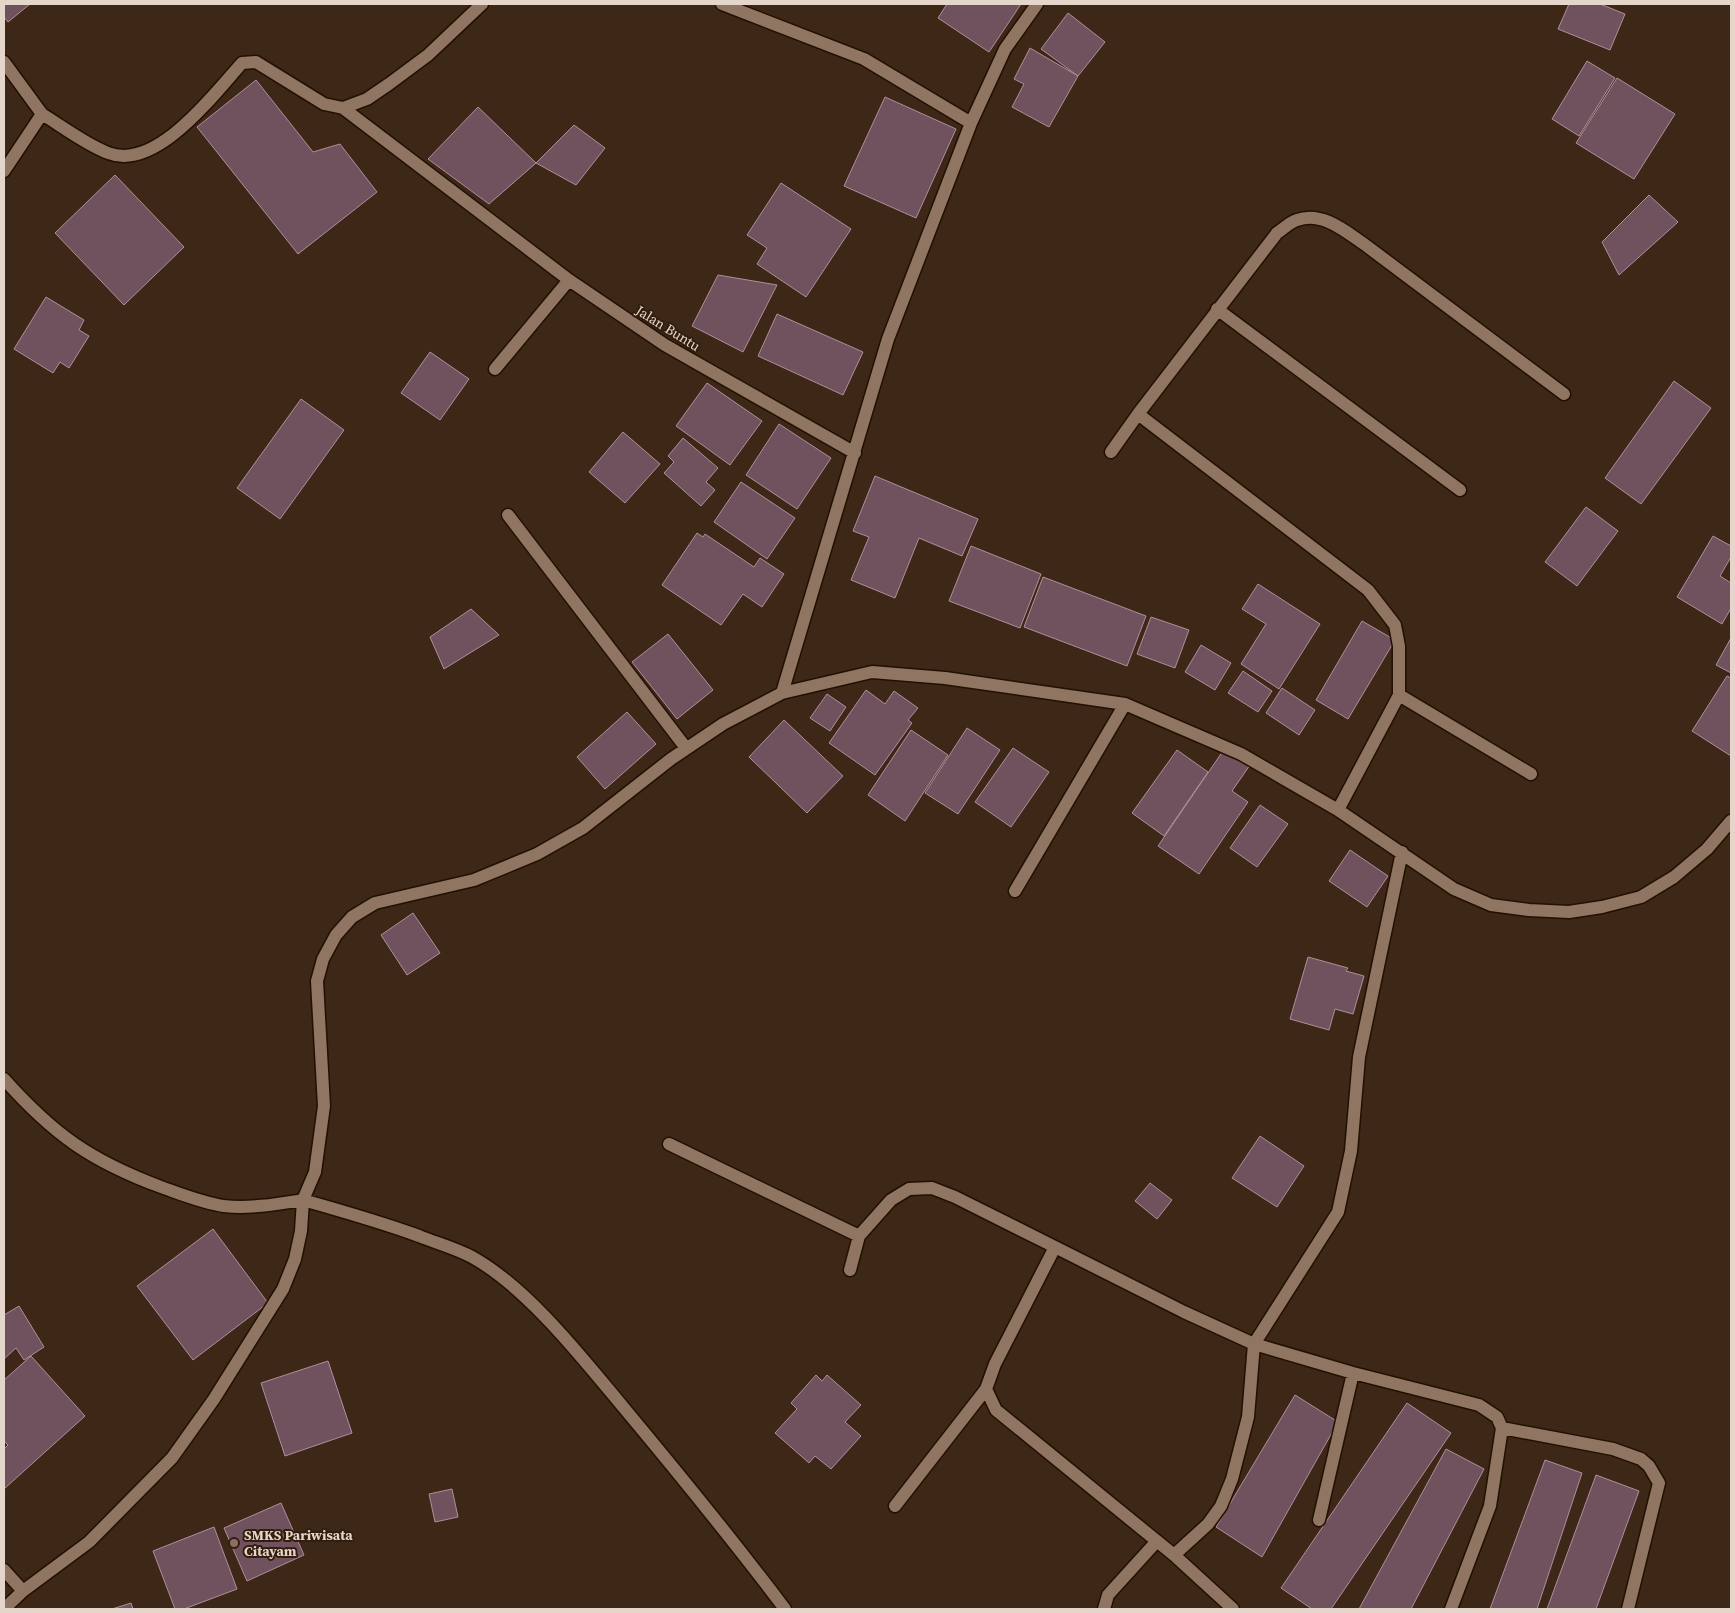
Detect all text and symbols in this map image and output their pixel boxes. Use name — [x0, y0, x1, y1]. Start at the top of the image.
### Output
street label: Jalan Buntu — [631, 300, 704, 356]
place label: SMKS Pariwisata Citayam — [244, 1525, 353, 1561]
marker: SMKS Pariwisata Citayam — [228, 1537, 240, 1549]

